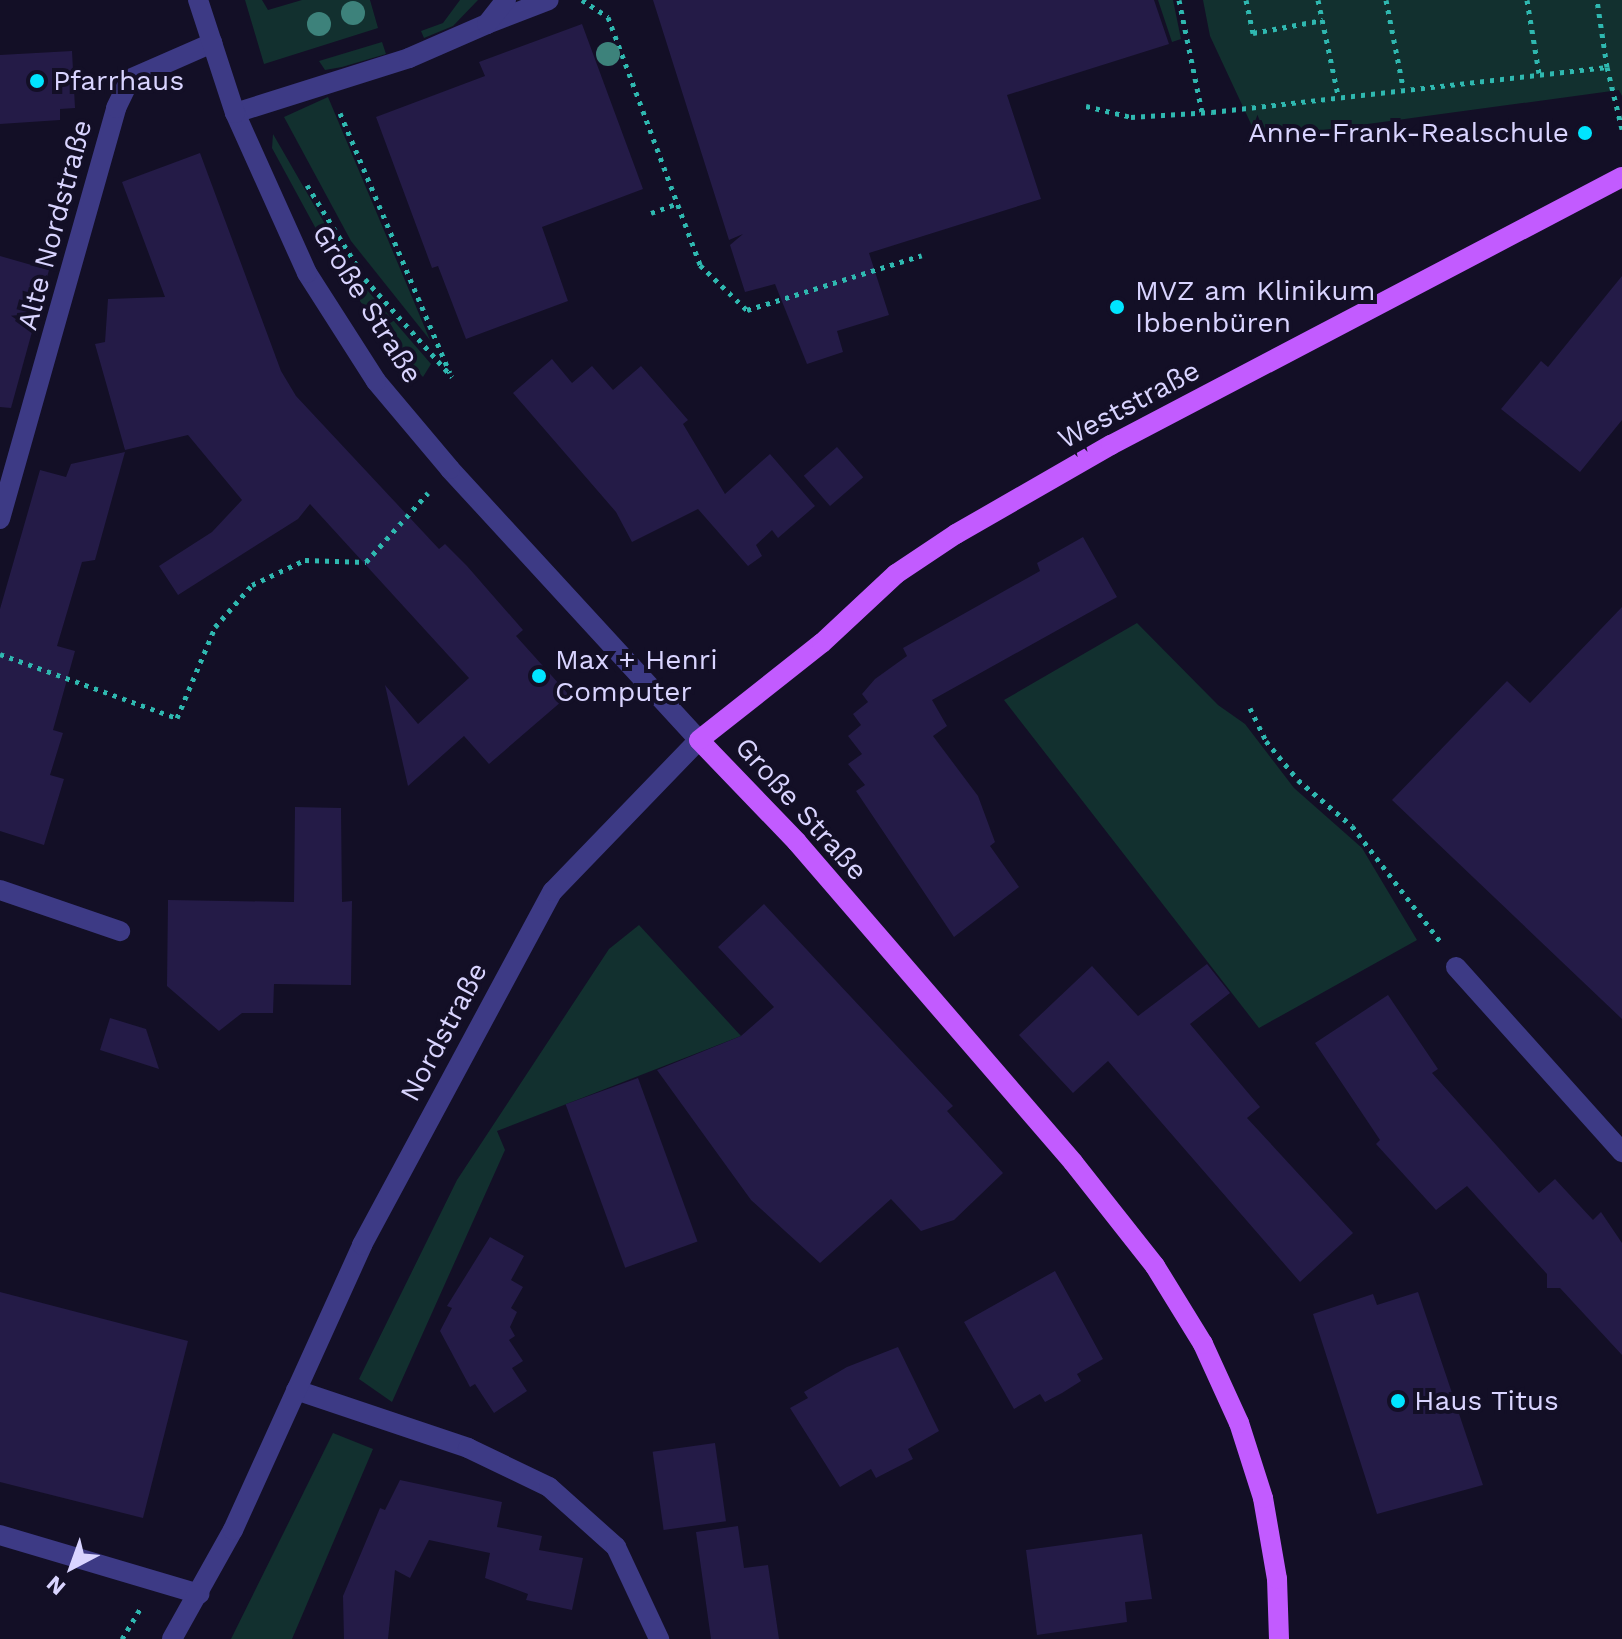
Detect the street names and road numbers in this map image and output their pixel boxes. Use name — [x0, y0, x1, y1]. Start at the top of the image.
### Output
street label: Alte Nordstraße — [11, 116, 99, 334]
street label: Große Straße — [305, 218, 429, 390]
street label: Weststraße — [1053, 354, 1205, 456]
street label: Große Straße — [728, 730, 874, 888]
street label: Nordstraße — [393, 957, 495, 1107]

